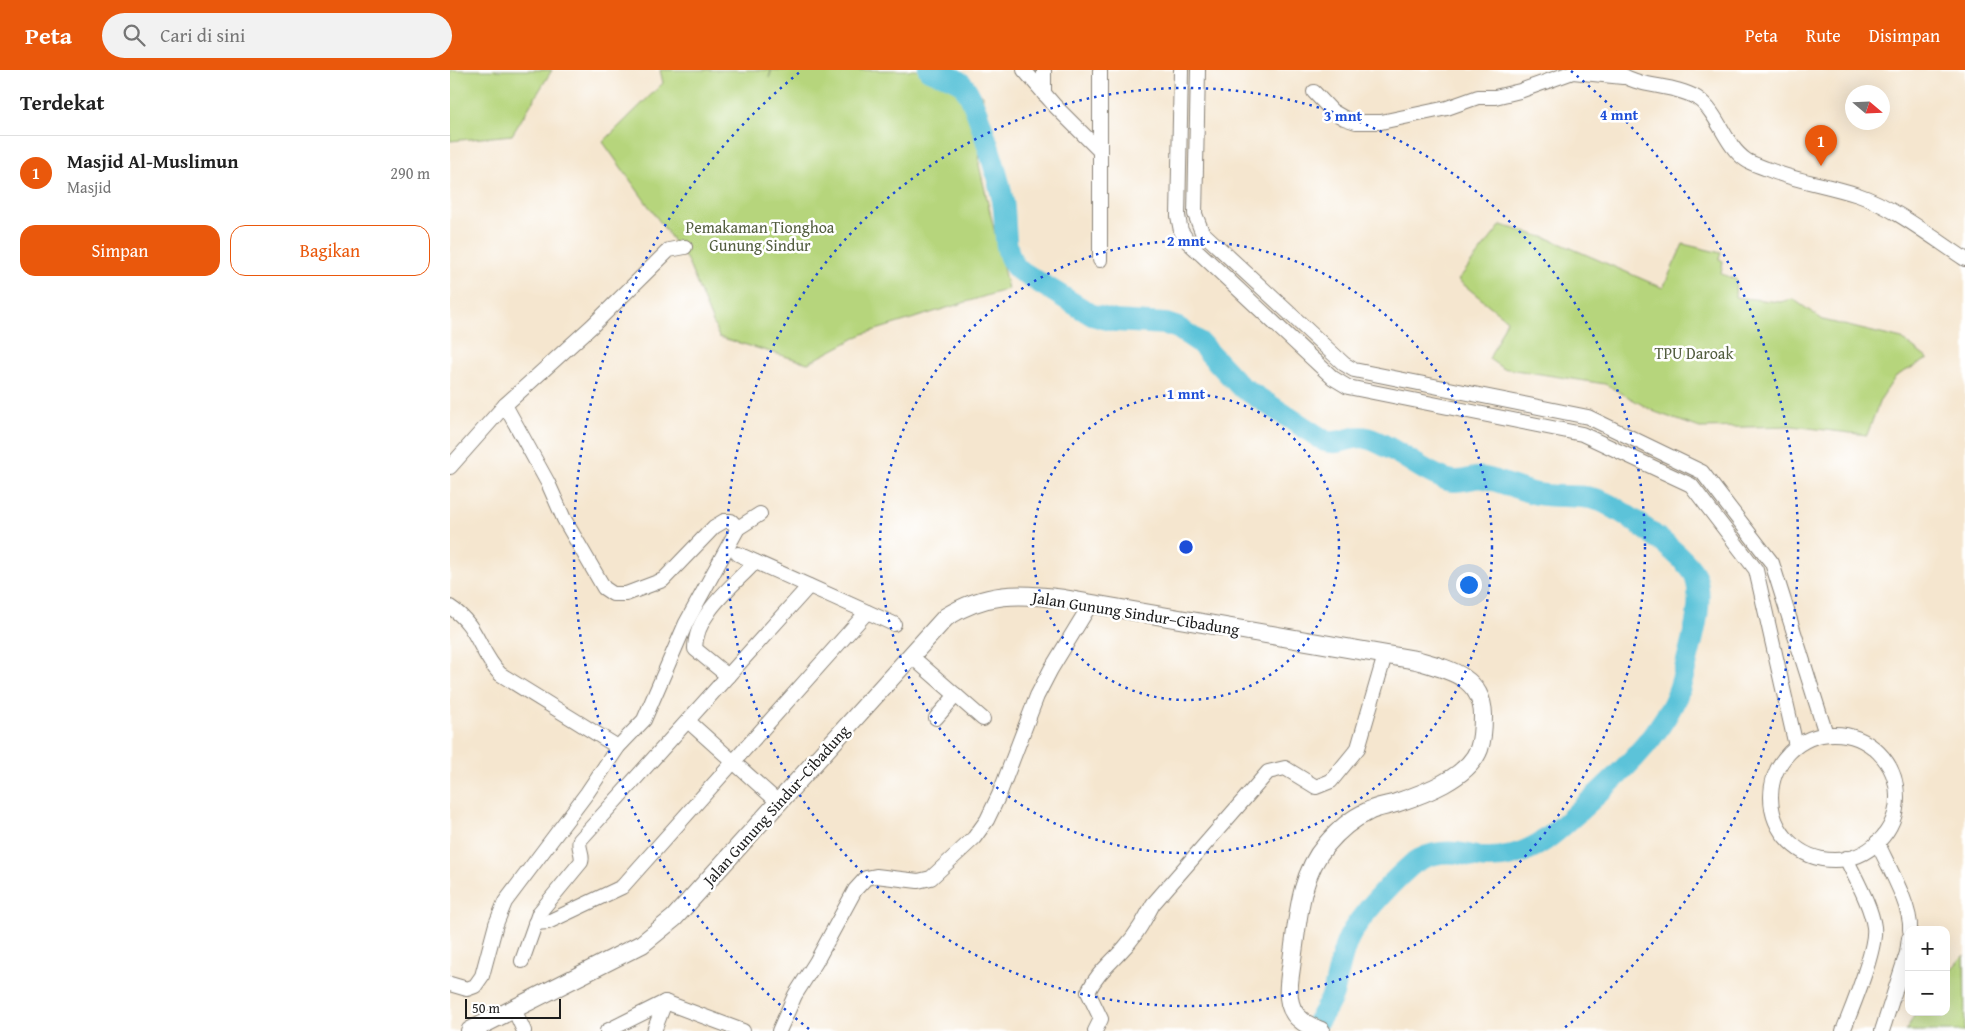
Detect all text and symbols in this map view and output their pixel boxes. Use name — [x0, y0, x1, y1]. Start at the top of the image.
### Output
search box — [102, 13, 452, 58]
text: Peta — [25, 18, 72, 53]
icon: search — [120, 21, 148, 49]
text: Cari di sini — [160, 21, 245, 49]
text: Peta — [1745, 22, 1778, 49]
text: Rute — [1806, 22, 1841, 49]
text: Disimpan — [1869, 22, 1940, 49]
north arrow — [1845, 85, 1890, 130]
text: Terdekat — [20, 87, 104, 118]
text: 4 mnt — [1600, 104, 1639, 125]
text: 3 mnt — [1324, 105, 1363, 126]
pin: 1 — [1805, 125, 1837, 166]
text: Masjid Al-Muslimun — [67, 147, 238, 175]
text: 1 — [32, 161, 40, 185]
text: 290 m — [390, 161, 430, 185]
text: Masjid — [67, 175, 111, 199]
park label: Pemakaman Tionghoa Gunung Sindur — [686, 215, 835, 257]
button: Simpan — [20, 225, 220, 276]
button: Bagikan — [230, 225, 430, 276]
text: 2 mnt — [1167, 230, 1206, 251]
park label: TPU Daroak — [1654, 341, 1734, 365]
text: 1 mnt — [1167, 383, 1206, 404]
centre of rings — [1177, 538, 1195, 556]
your location — [1456, 572, 1482, 598]
street label: Jalan Gunung Sindur–Cibadung — [1029, 584, 1241, 641]
street label: Jalan Gunung Sindur–Cibadung — [696, 719, 855, 892]
map controls — [1905, 926, 1950, 1016]
button: + — [1905, 926, 1950, 971]
button: − — [1905, 971, 1950, 1016]
scale bar — [465, 996, 561, 1019]
text: 50 m — [472, 998, 500, 1018]

